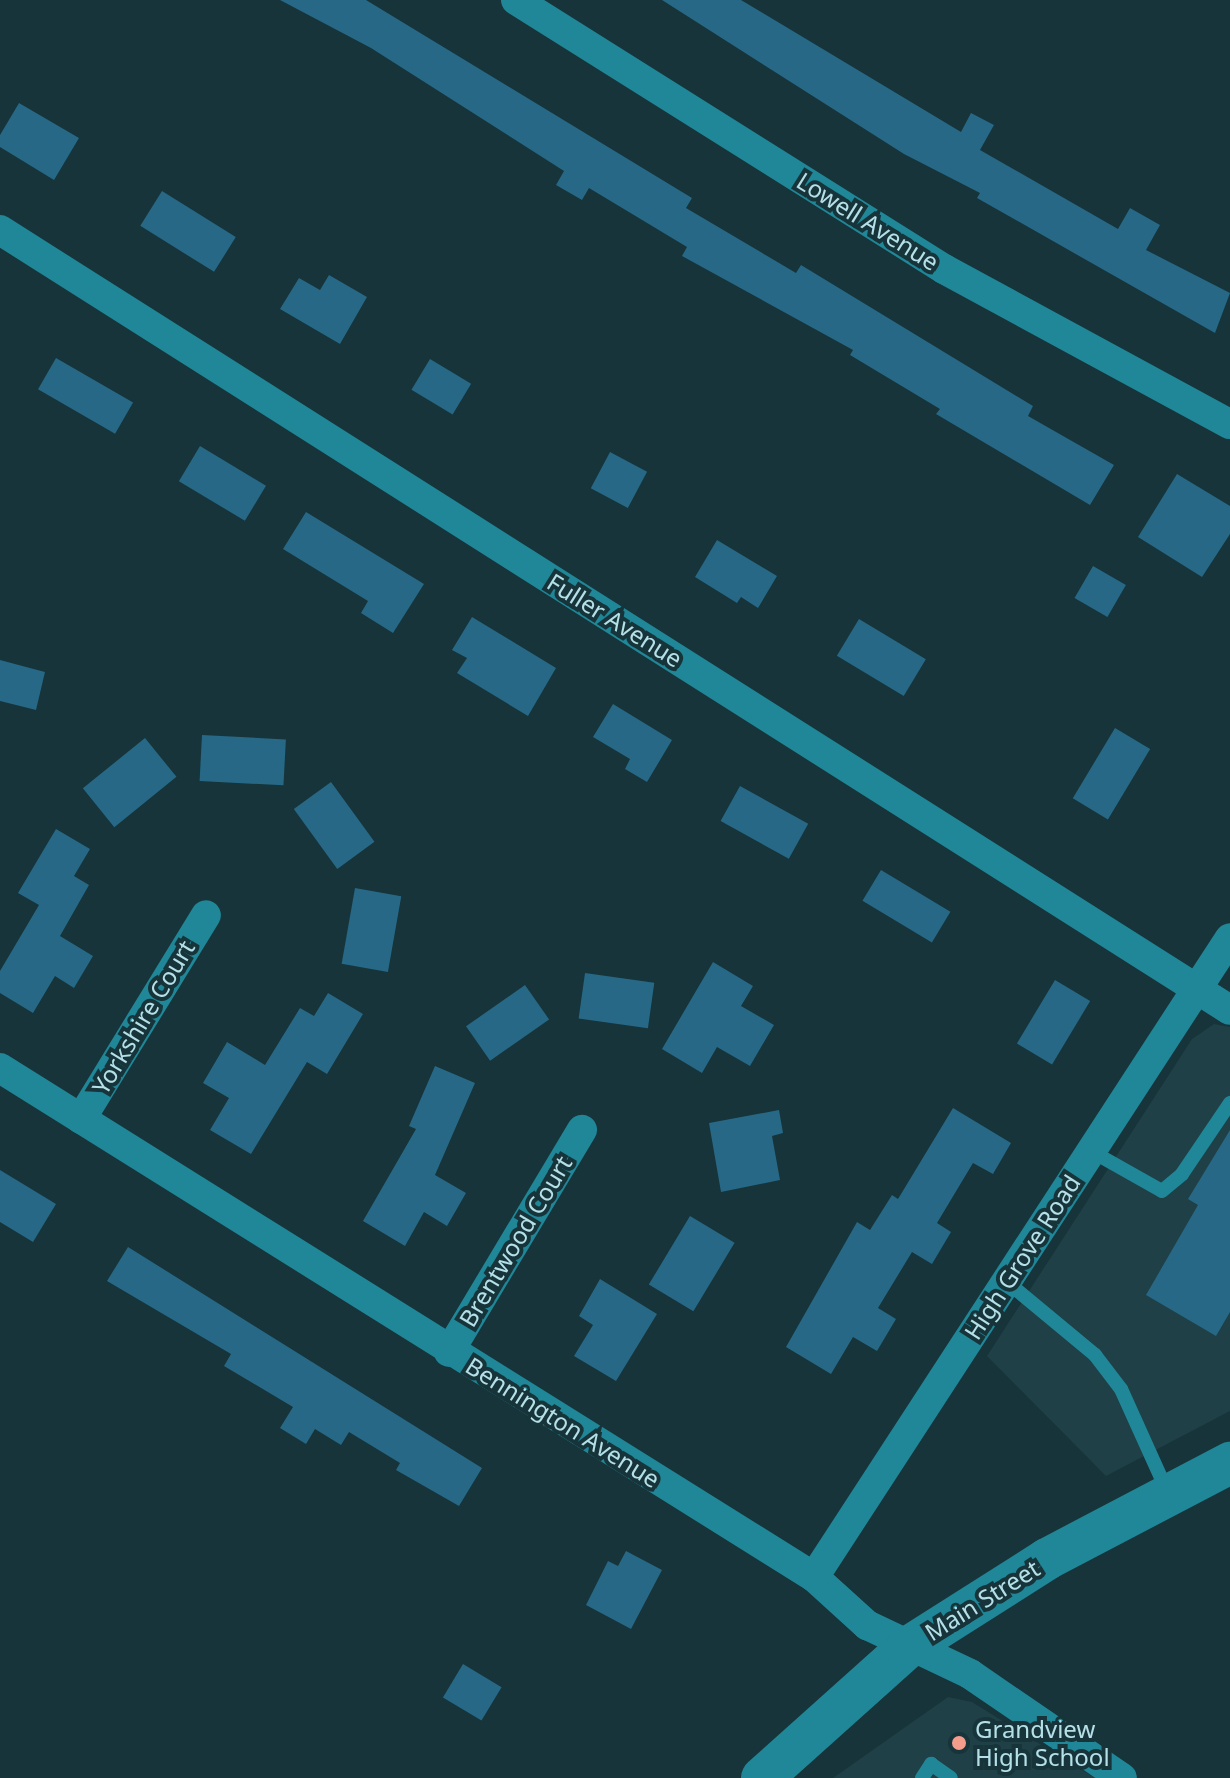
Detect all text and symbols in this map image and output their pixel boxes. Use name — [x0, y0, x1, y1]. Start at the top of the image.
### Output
street label: Lowell Avenue — [792, 166, 944, 276]
street label: Fuller Avenue — [542, 567, 688, 673]
street label: Yorkshire Court — [86, 935, 200, 1099]
street label: Brentwood Court — [453, 1150, 577, 1332]
street label: High Grove Road — [958, 1169, 1086, 1345]
street label: Bennington Avenue — [461, 1351, 665, 1493]
street label: Main Street — [919, 1553, 1045, 1647]
place label: Grandview High School — [975, 1715, 1110, 1771]
marker: Grandview High School — [950, 1734, 968, 1752]

